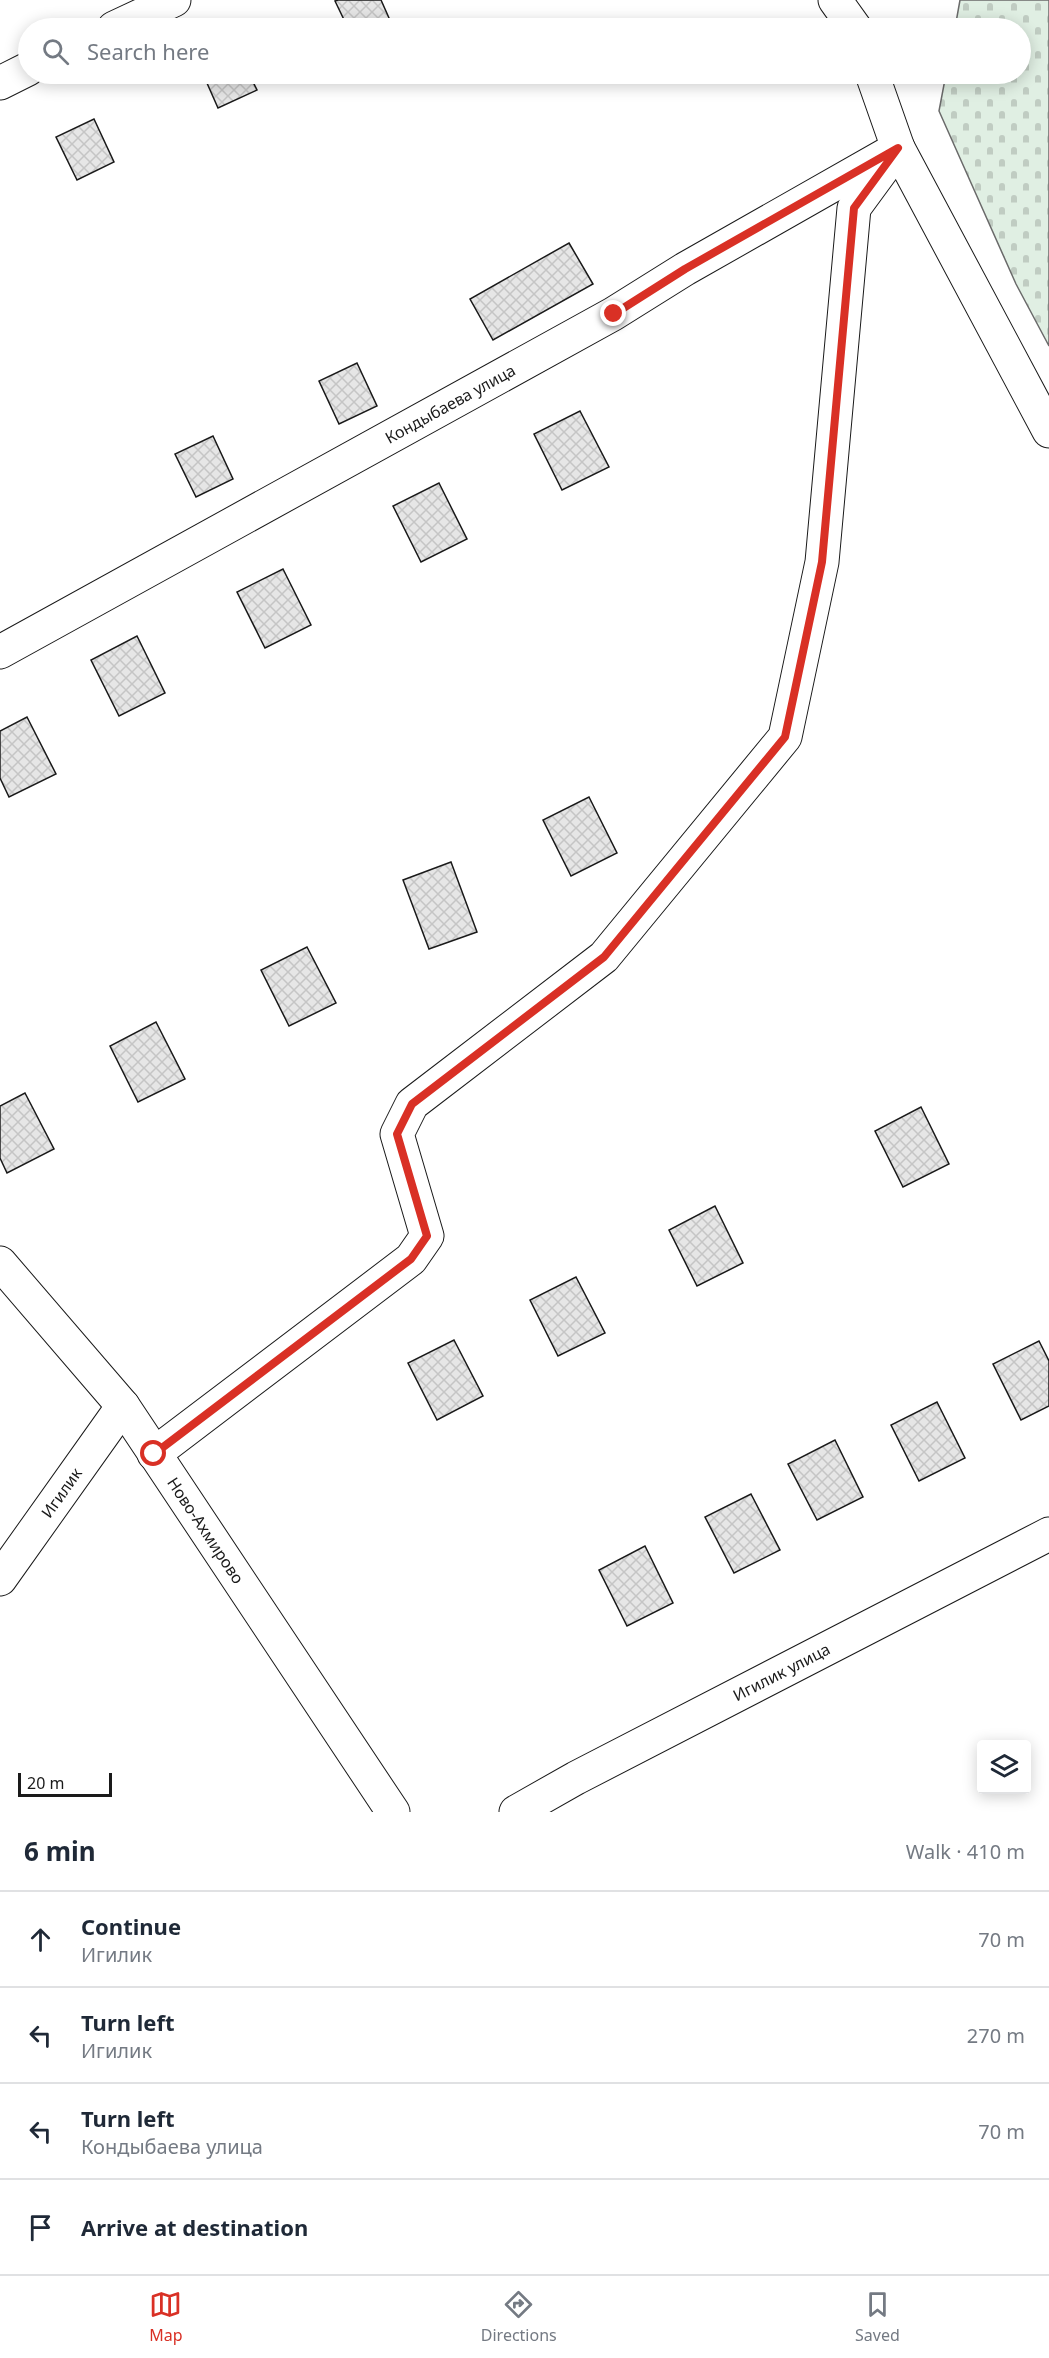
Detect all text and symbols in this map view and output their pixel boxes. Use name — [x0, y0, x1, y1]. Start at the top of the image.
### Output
search box — [18, 18, 1031, 84]
icon: search — [39, 35, 72, 68]
text: Search here — [87, 36, 209, 66]
route end — [600, 300, 626, 326]
street label: Кондыбаева улица — [381, 359, 519, 449]
route start — [140, 1440, 166, 1466]
street label: Игилик — [36, 1463, 87, 1522]
street label: Ново-Ахмирово — [162, 1473, 249, 1588]
street label: Игилик улица — [729, 1638, 834, 1706]
map controls — [977, 1740, 1031, 1794]
button: layers — [977, 1740, 1031, 1794]
scale bar — [18, 1770, 112, 1798]
text: 20 m — [27, 1772, 64, 1794]
text: 6 min — [24, 1833, 96, 1869]
text: Walk · 410 m — [906, 1838, 1025, 1865]
text: Continue — [81, 1911, 181, 1941]
icon: ahead — [24, 1923, 57, 1956]
text: 70 m — [978, 1926, 1025, 1953]
text: Игилик — [81, 1941, 152, 1968]
text: Turn left — [81, 2007, 175, 2037]
icon: left — [24, 2019, 57, 2052]
text: 270 m — [967, 2022, 1025, 2049]
text: Игилик — [81, 2037, 152, 2064]
text: Turn left — [81, 2103, 175, 2133]
icon: left — [24, 2115, 57, 2148]
text: 70 m — [978, 2118, 1025, 2145]
text: Кондыбаева улица — [81, 2133, 263, 2160]
icon: arrive — [24, 2211, 57, 2244]
text: Arrive at destination — [81, 2212, 308, 2242]
tab: Map — [149, 2288, 182, 2346]
tab: Directions — [481, 2288, 557, 2346]
tab: Saved — [855, 2288, 900, 2346]

